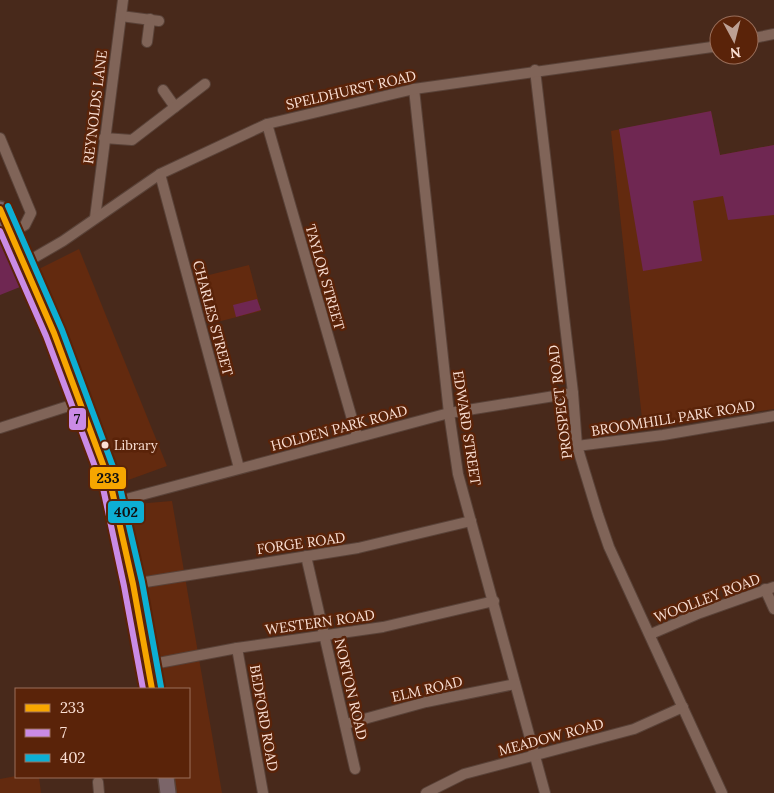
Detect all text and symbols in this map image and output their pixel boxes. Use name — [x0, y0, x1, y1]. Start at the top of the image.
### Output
north arrow — [709, 15, 759, 65]
text: N — [729, 43, 742, 63]
street label: REYNOLDS LANE — [79, 49, 111, 165]
street label: SPELDHURST ROAD — [284, 66, 418, 114]
street label: TAYLOR STREET — [301, 222, 349, 332]
street label: CHARLES STREET — [189, 258, 237, 378]
street label: PROSPECT ROAD — [544, 344, 576, 460]
street label: EDWARD STREET — [449, 369, 485, 487]
street label: BROOMHILL PARK ROAD — [590, 396, 756, 440]
street label: HOLDEN PARK ROAD — [269, 401, 409, 455]
line badge: 7 — [68, 407, 87, 431]
text: 7 — [74, 410, 81, 428]
place label: Library — [114, 437, 158, 454]
marker: Library — [100, 440, 110, 450]
line badge: 233 — [89, 466, 127, 490]
text: 233 — [96, 469, 120, 487]
line badge: 402 — [107, 500, 145, 524]
text: 402 — [114, 503, 138, 521]
street label: FORGE ROAD — [256, 528, 346, 558]
street label: WOOLLEY ROAD — [651, 569, 763, 627]
street label: WESTERN ROAD — [264, 605, 376, 639]
street label: NORTON ROAD — [331, 636, 371, 742]
street label: BEDFORD ROAD — [246, 663, 282, 773]
street label: ELM ROAD — [390, 672, 464, 706]
legend — [15, 688, 190, 778]
text: 233 — [60, 698, 85, 717]
street label: MEADOW ROAD — [496, 714, 606, 760]
text: 7 — [60, 723, 67, 742]
text: 402 — [60, 748, 85, 767]

